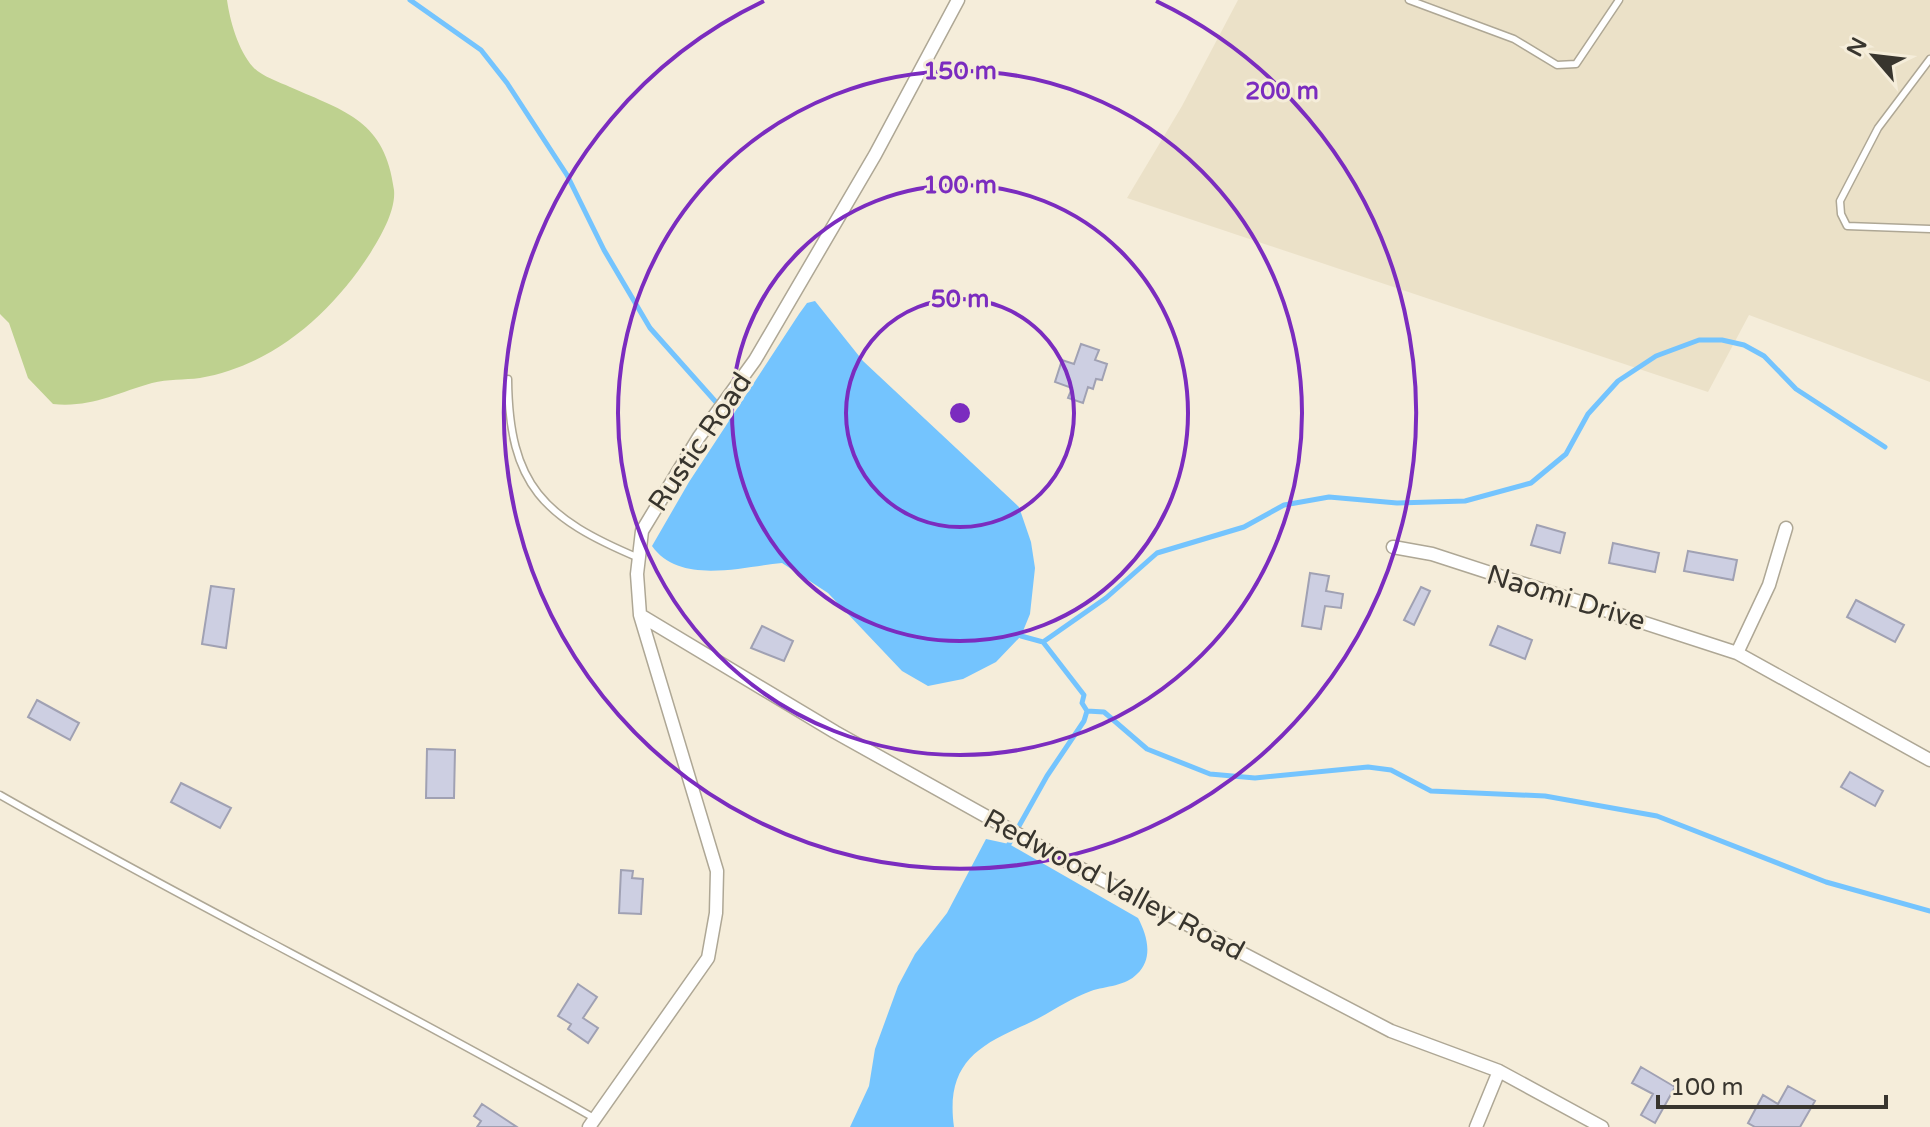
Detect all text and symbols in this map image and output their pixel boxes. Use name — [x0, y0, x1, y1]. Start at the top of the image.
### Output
north arrow — [1834, 16, 1914, 96]
text: N — [1842, 33, 1873, 61]
text: 150 m — [923, 57, 997, 86]
text: 200 m — [1245, 77, 1319, 106]
text: 100 m — [923, 171, 997, 200]
text: 50 m — [931, 285, 989, 314]
street label: Rustic Road — [641, 366, 759, 518]
centre of rings — [946, 399, 974, 427]
street label: Naomi Drive — [1483, 558, 1649, 638]
street label: Redwood Valley Road — [978, 802, 1250, 968]
scale bar — [1658, 1059, 1886, 1109]
text: 100 m — [1670, 1073, 1744, 1102]

